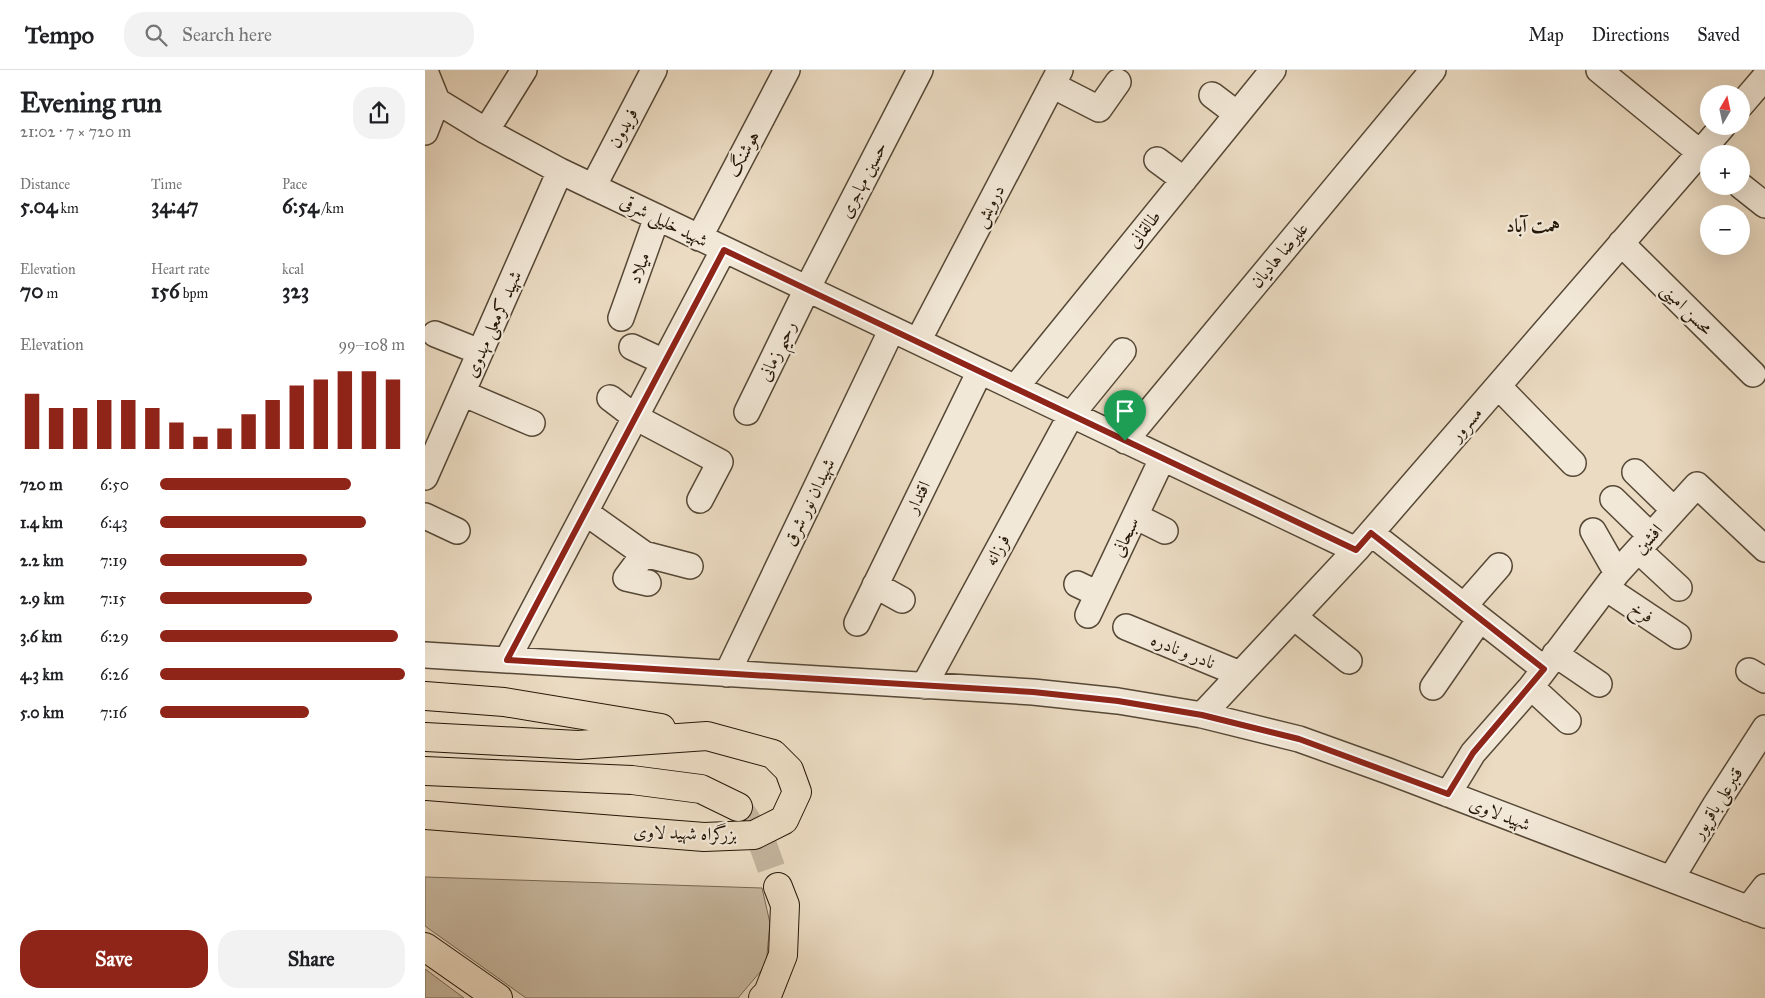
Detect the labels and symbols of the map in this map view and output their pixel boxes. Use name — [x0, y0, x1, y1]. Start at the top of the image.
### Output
north arrow — [1700, 85, 1750, 135]
street label: فریدون — [603, 104, 644, 152]
street label: هوشنگ — [721, 127, 764, 181]
street label: حسین مهاجری — [834, 138, 892, 222]
street label: درویش — [969, 181, 1010, 232]
street label: شهید خلیلی شرقی — [616, 190, 711, 253]
street label: طالقانی — [1122, 206, 1166, 252]
district label: همت آباد — [1506, 214, 1560, 237]
street label: علیرضا هادیان — [1245, 218, 1313, 292]
street label: میلاد — [623, 249, 655, 287]
street label: شهید کرمعلی مهدوی — [460, 267, 528, 382]
street label: محسن امینی — [1655, 278, 1718, 341]
street label: رحیم زمانی — [753, 317, 807, 388]
pin — [1104, 390, 1146, 441]
street label: مسرور — [1444, 402, 1488, 448]
street label: شهیدان نور شرق — [778, 455, 841, 550]
street label: اقتدار — [900, 477, 935, 519]
street label: سبحانی — [1106, 514, 1144, 560]
street label: افشین — [1629, 519, 1667, 559]
street label: فرزانه — [979, 530, 1015, 570]
street label: فرخ — [1623, 596, 1658, 632]
street label: نادر و نادره — [1148, 628, 1218, 674]
street label: قنبرعلی باقرپور — [1685, 763, 1749, 845]
street label: شهید لاوی — [1466, 792, 1534, 837]
street label: بزرگراه شهید لاوی — [633, 819, 737, 847]

